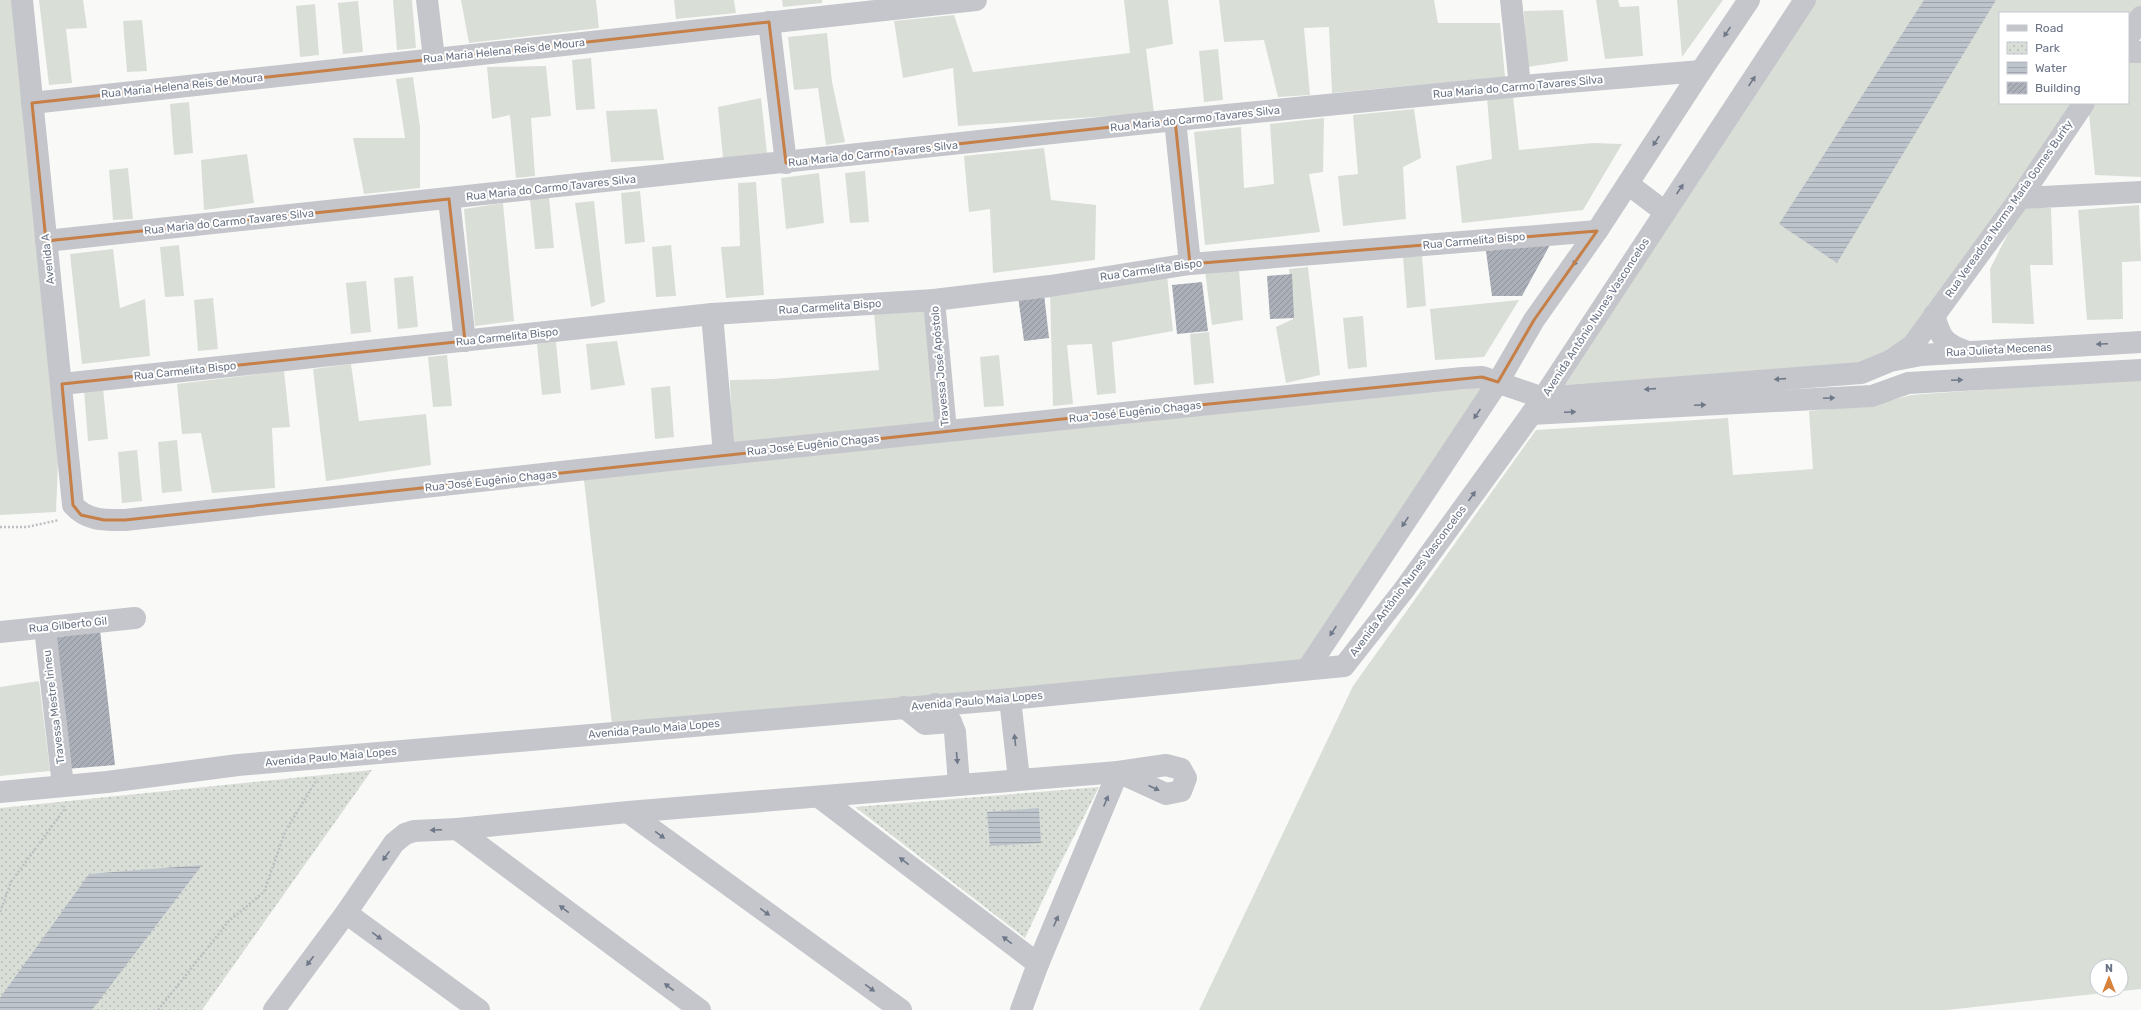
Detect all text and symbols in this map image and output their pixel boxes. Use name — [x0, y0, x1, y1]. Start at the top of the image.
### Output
legend — [1999, 12, 2129, 104]
text: Road — [2035, 21, 2063, 35]
one-way arrow — [1723, 27, 1731, 37]
street label: Rua Maria Helena Reis de Moura — [422, 36, 586, 66]
text: Park — [2035, 41, 2061, 55]
text: Water — [2035, 61, 2067, 75]
street label: Rua Maria Helena Reis de Moura — [100, 71, 264, 101]
street label: Rua Maria do Carmo Tavares Silva — [1432, 73, 1604, 101]
one-way arrow — [1748, 75, 1755, 87]
text: Building — [2035, 81, 2081, 95]
street label: Rua Maria do Carmo Tavares Silva — [1109, 104, 1281, 134]
street label: Rua Vereadora Norma Maria Gomes Burity — [1942, 118, 2076, 300]
one-way arrow — [1652, 135, 1659, 147]
street label: Rua Maria do Carmo Tavares Silva — [787, 139, 959, 169]
street label: Rua Maria do Carmo Tavares Silva — [465, 173, 637, 203]
one-way arrow — [1676, 183, 1683, 195]
street label: Rua Maria do Carmo Tavares Silva — [143, 207, 315, 237]
street label: Rua Carmelita Bispo — [1422, 230, 1526, 252]
street label: Avenida A — [39, 232, 57, 285]
street label: Avenida Antônio Nunes Vasconcelos — [1540, 235, 1652, 398]
street label: Rua Carmelita Bispo — [1099, 256, 1203, 284]
one-way arrow — [1572, 256, 1580, 266]
street label: Rua Carmelita Bispo — [778, 297, 882, 317]
street label: Travessa José Apóstolo — [928, 305, 952, 427]
street label: Rua Carmelita Bispo — [455, 325, 559, 349]
street label: Rua Julieta Mecenas — [1946, 341, 2053, 359]
one-way arrow — [2096, 341, 2108, 348]
street label: Rua Carmelita Bispo — [133, 359, 237, 383]
one-way arrow — [1774, 376, 1786, 383]
one-way arrow — [1951, 377, 1964, 383]
one-way arrow — [1644, 386, 1656, 393]
one-way arrow — [1823, 395, 1836, 401]
street label: Rua José Eugênio Chagas — [1068, 399, 1202, 425]
one-way arrow — [1694, 402, 1706, 409]
one-way arrow — [1473, 409, 1481, 419]
one-way arrow — [1564, 409, 1576, 416]
street label: Rua José Eugênio Chagas — [746, 432, 880, 458]
street label: Rua José Eugênio Chagas — [424, 468, 558, 494]
one-way arrow — [1468, 491, 1476, 501]
street label: Avenida Antônio Nunes Vasconcelos — [1347, 503, 1469, 659]
one-way arrow — [1401, 517, 1409, 528]
street label: Rua Gilberto Gil — [28, 614, 108, 636]
one-way arrow — [1329, 625, 1337, 636]
street label: Travessa Mestre Irineu — [41, 649, 67, 765]
street label: Avenida Paulo Maia Lopes — [911, 689, 1044, 713]
street label: Avenida Paulo Maia Lopes — [588, 717, 721, 741]
one-way arrow — [1011, 734, 1018, 746]
street label: Avenida Paulo Maia Lopes — [265, 745, 398, 769]
one-way arrow — [953, 752, 960, 764]
one-way arrow — [1148, 785, 1159, 791]
one-way arrow — [1103, 796, 1109, 807]
one-way arrow — [430, 827, 442, 834]
one-way arrow — [654, 831, 665, 839]
one-way arrow — [382, 850, 390, 861]
one-way arrow — [898, 857, 909, 866]
one-way arrow — [559, 905, 570, 913]
one-way arrow — [760, 907, 770, 915]
one-way arrow — [1053, 915, 1059, 927]
one-way arrow — [372, 932, 383, 940]
one-way arrow — [1002, 937, 1012, 945]
one-way arrow — [306, 956, 314, 967]
north arrow — [2089, 958, 2129, 998]
text: N — [2105, 962, 2113, 975]
one-way arrow — [663, 983, 674, 991]
one-way arrow — [865, 984, 876, 992]

